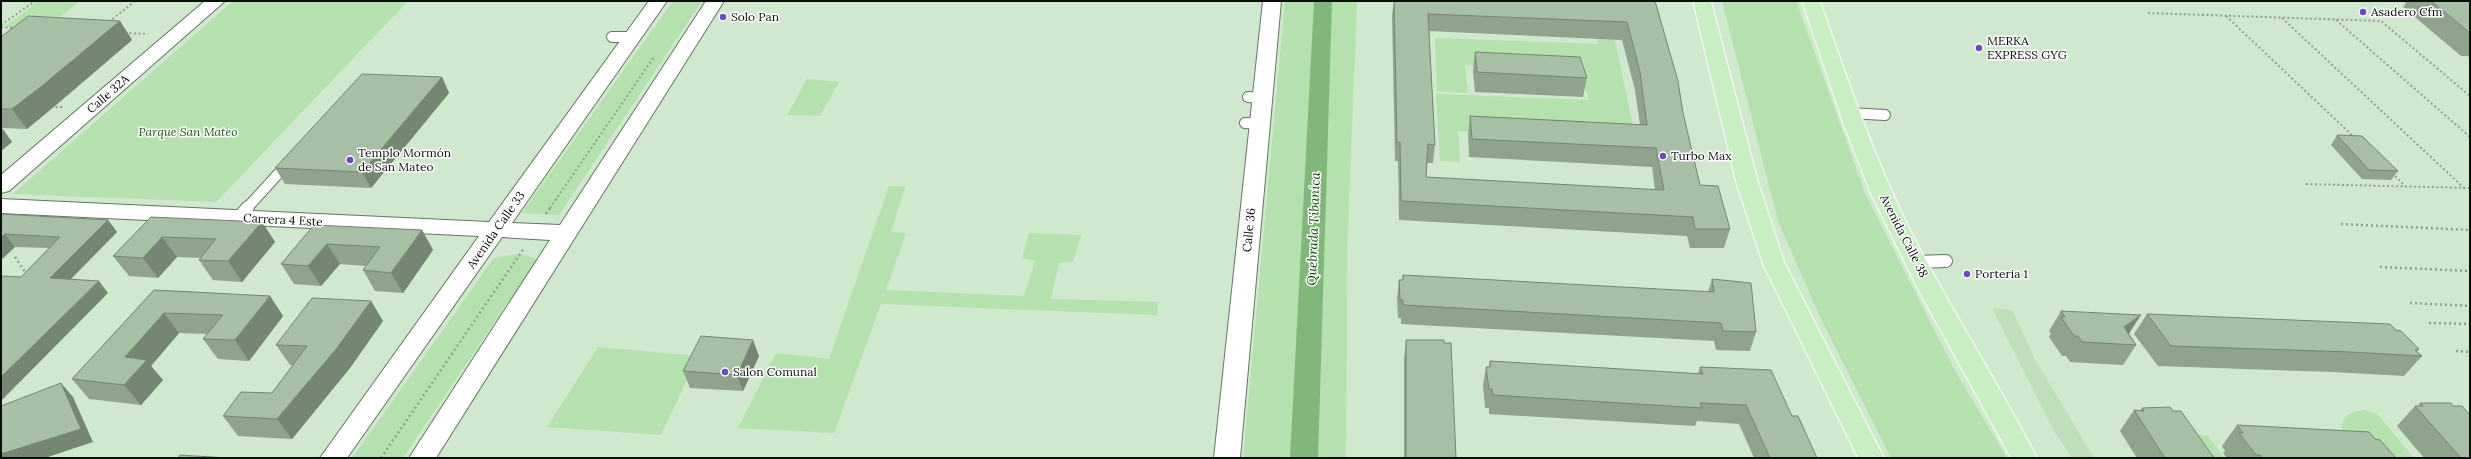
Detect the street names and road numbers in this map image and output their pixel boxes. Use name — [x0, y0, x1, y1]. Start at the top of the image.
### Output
street label: Calle 32A — [83, 71, 132, 116]
street label: Avenida Calle 33 — [463, 188, 528, 272]
street label: Avenida Calle 38 — [1877, 191, 1932, 280]
street label: Calle 36 — [1239, 207, 1258, 253]
street label: Carrera 4 Este — [243, 210, 324, 229]

